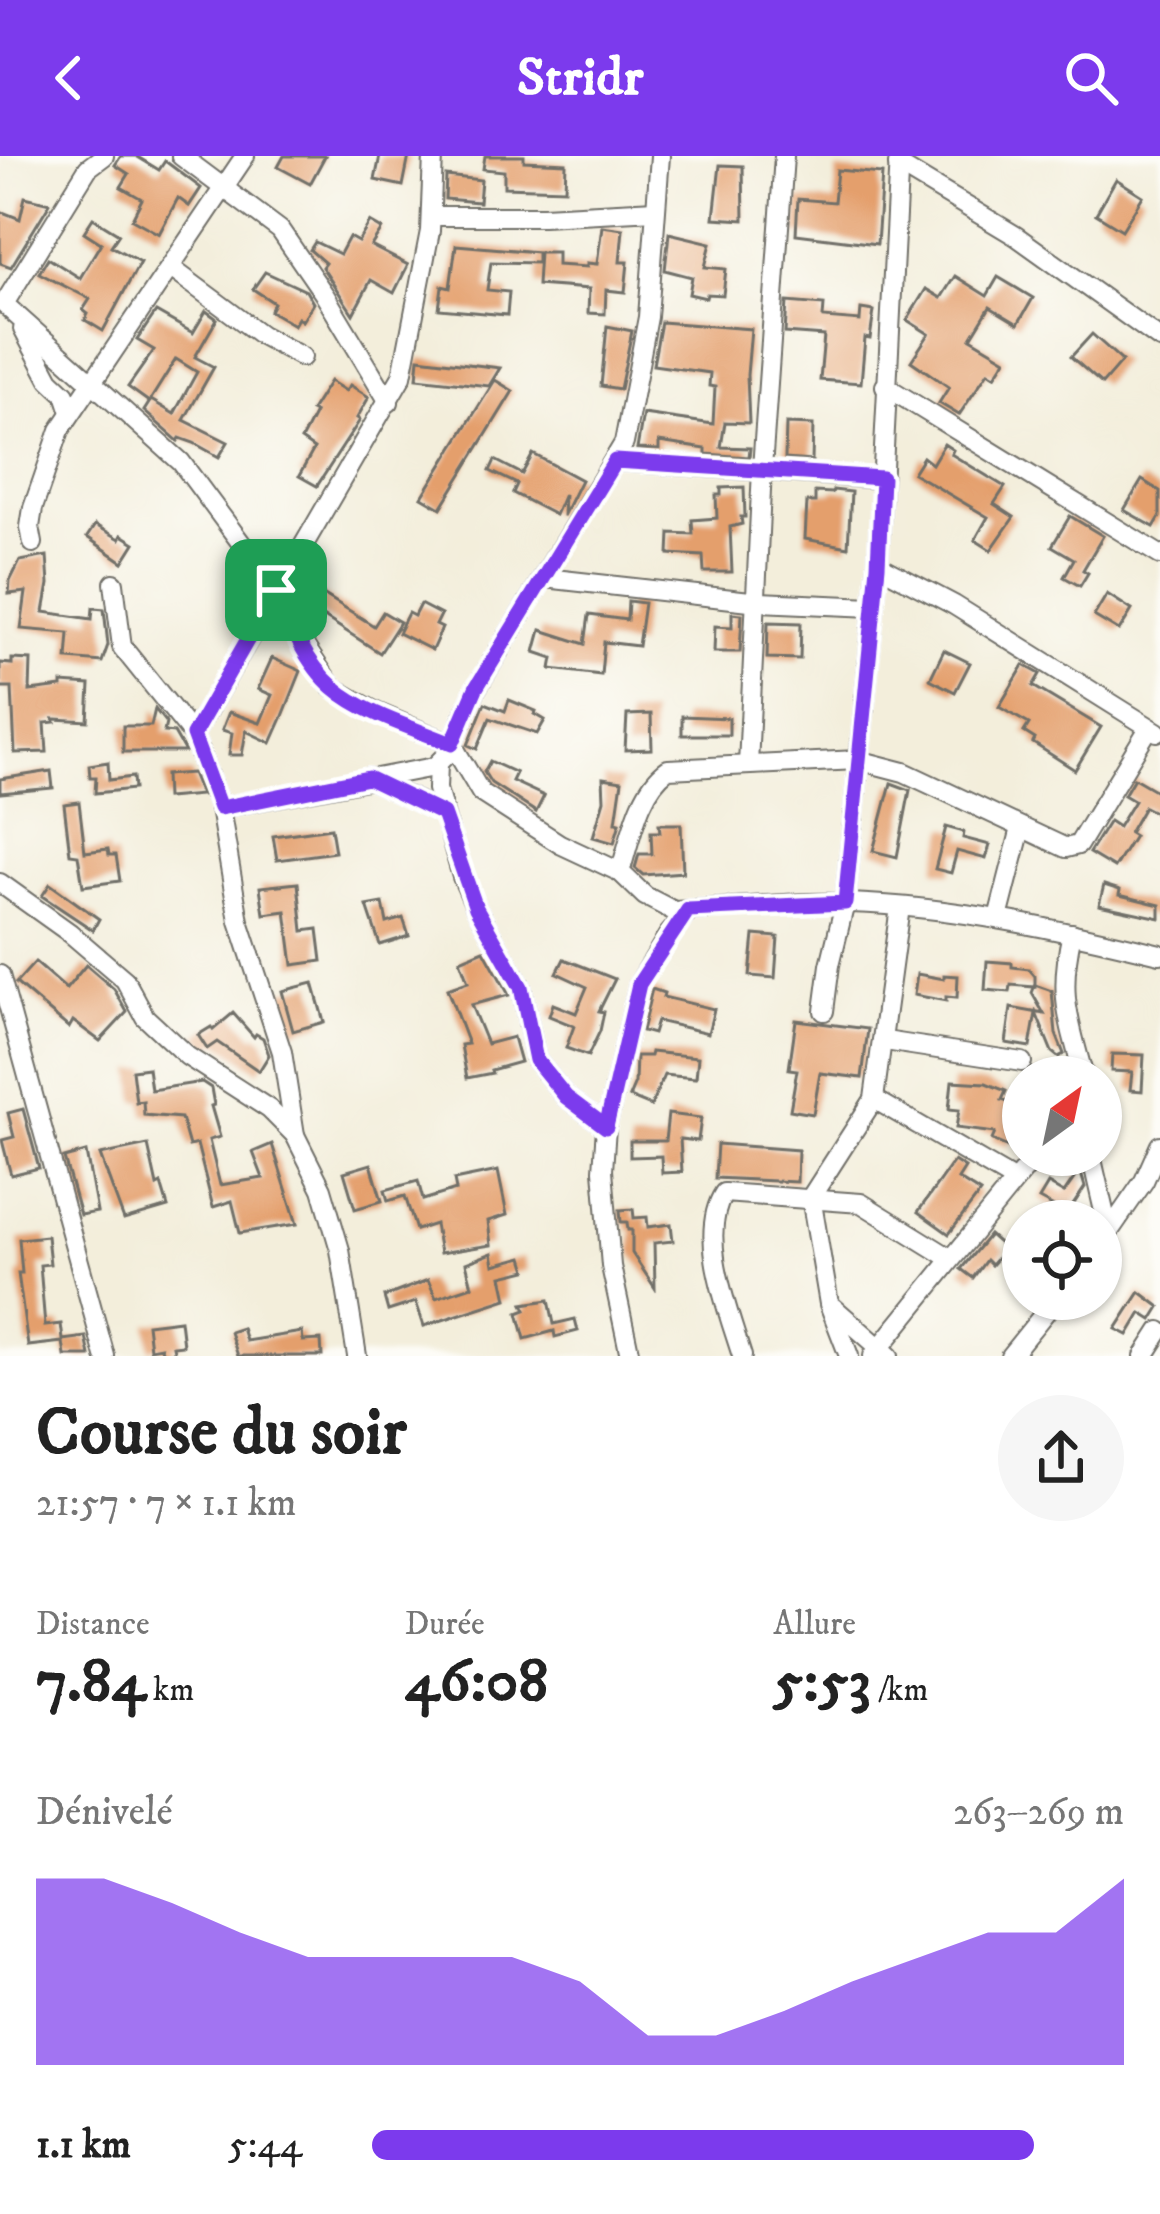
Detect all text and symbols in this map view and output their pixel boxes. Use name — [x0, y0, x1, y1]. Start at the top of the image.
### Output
icon: back — [36, 45, 102, 111]
text: Stridr — [517, 45, 643, 112]
icon: search — [1058, 45, 1124, 111]
pin — [225, 539, 327, 641]
icon: arrive — [243, 557, 309, 623]
north arrow — [1002, 1056, 1122, 1176]
map controls — [1002, 1056, 1122, 1320]
button: locate — [1002, 1200, 1122, 1320]
text: Course du soir — [36, 1393, 407, 1475]
button: share — [998, 1395, 1124, 1521]
text: 21:57 · 7 × 1.1 km — [36, 1479, 296, 1528]
text: Distance — [36, 1604, 150, 1645]
text: Durée — [405, 1604, 485, 1645]
text: Allure — [773, 1604, 856, 1645]
text: 7.84 — [36, 1645, 146, 1720]
text: 46:08 — [405, 1645, 548, 1720]
text: 5:53 — [773, 1645, 871, 1720]
text: km — [146, 1670, 194, 1711]
text: /km — [871, 1670, 928, 1711]
text: Dénivelé — [36, 1788, 173, 1837]
text: 263–269 m — [953, 1788, 1124, 1837]
text: 1.1 km — [36, 2121, 131, 2170]
text: 5:44 — [228, 2121, 302, 2170]

